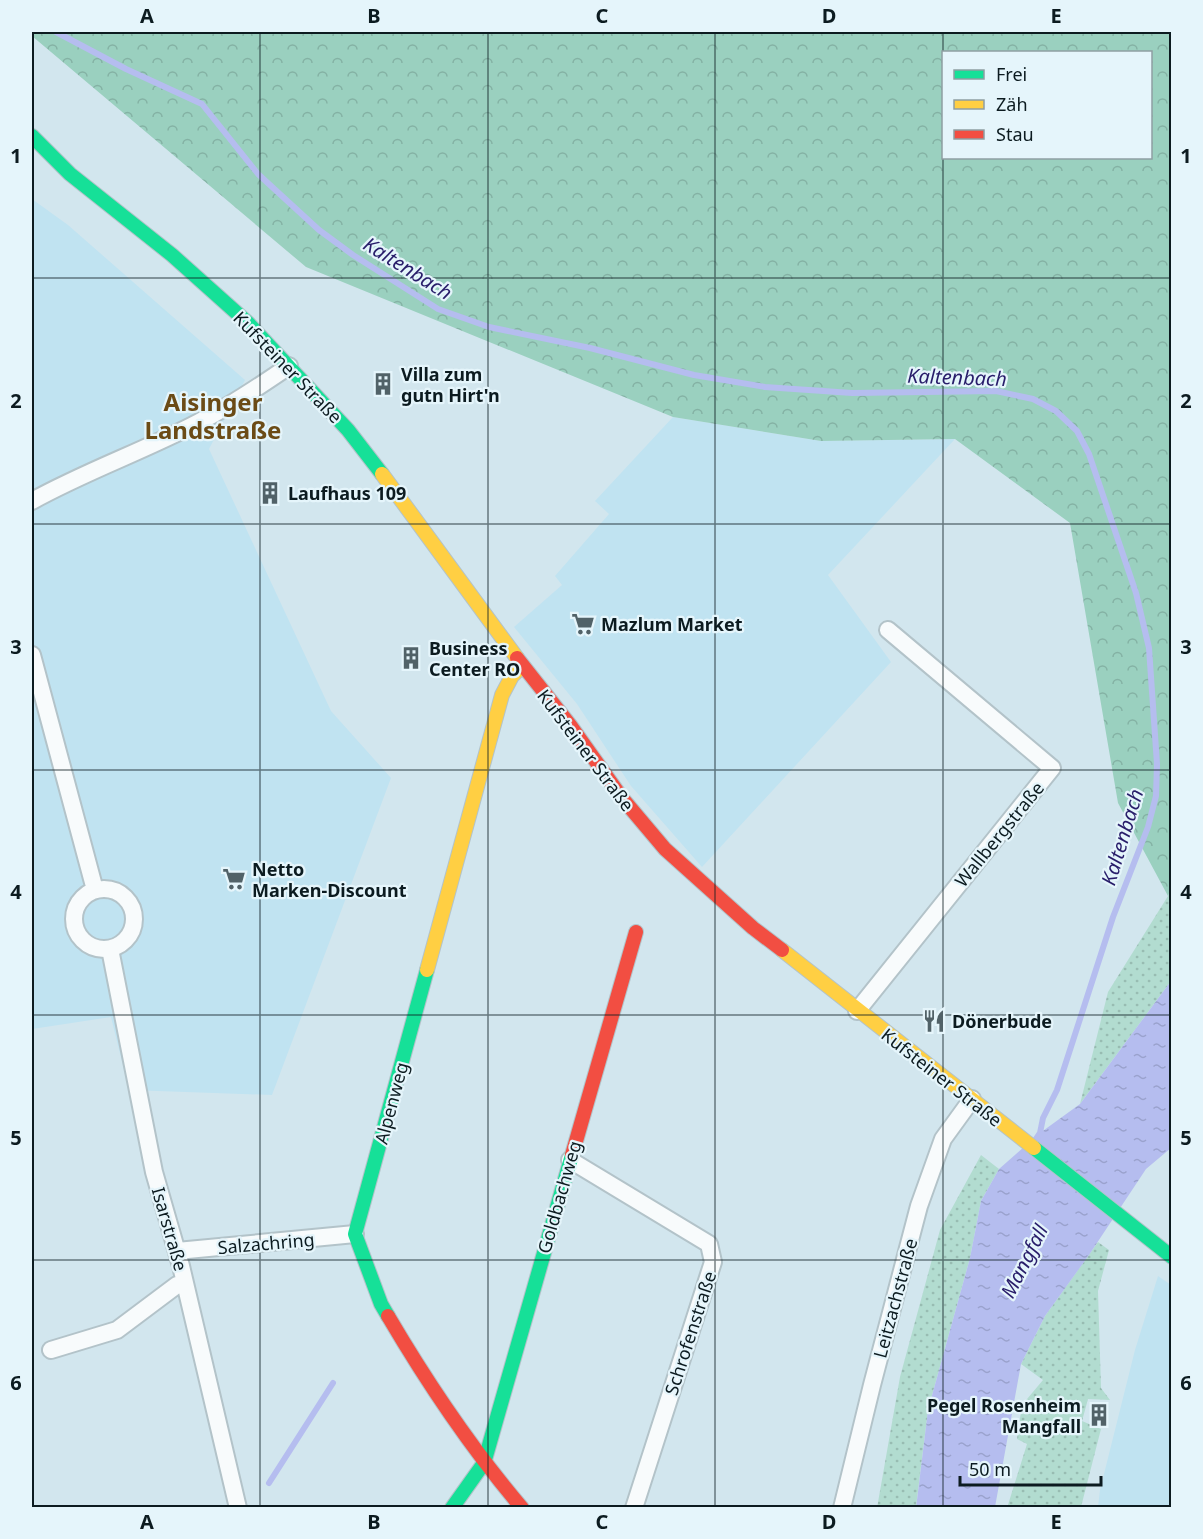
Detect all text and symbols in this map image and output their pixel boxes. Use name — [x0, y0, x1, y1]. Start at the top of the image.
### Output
text: A — [140, 2, 154, 29]
text: B — [367, 2, 381, 29]
text: C — [596, 2, 609, 29]
text: D — [822, 2, 836, 29]
text: E — [1050, 2, 1062, 29]
legend — [942, 51, 1152, 159]
text: Frei — [996, 62, 1027, 86]
text: Zäh — [996, 92, 1028, 116]
text: Stau — [996, 122, 1034, 146]
text: 1 — [10, 142, 22, 169]
text: 1 — [1180, 142, 1192, 169]
water label: Kaltenbach — [359, 230, 457, 306]
street label: Kufsteiner Straße — [228, 306, 348, 428]
place label: Villa zum gutn Hirt'n — [401, 362, 500, 407]
water label: Kaltenbach — [907, 362, 1007, 392]
building icon: Villa zum gutn Hirt'n — [370, 371, 396, 397]
district label: Aisinger Landstraße — [145, 385, 281, 446]
text: 2 — [10, 387, 22, 414]
text: 2 — [1180, 387, 1192, 414]
building icon: Laufhaus 109 — [257, 480, 283, 506]
place label: Laufhaus 109 — [288, 481, 406, 505]
supermarket icon: Mazlum Market — [570, 611, 596, 637]
place label: Mazlum Market — [601, 612, 743, 636]
text: 3 — [10, 633, 22, 660]
text: 3 — [1180, 633, 1192, 660]
place label: Business Center RO — [429, 636, 520, 681]
building icon: Business Center RO — [398, 645, 424, 671]
street label: Kufsteiner Straße — [532, 684, 640, 816]
street label: Wallbergstraße — [949, 776, 1049, 892]
water label: Kaltenbach — [1095, 785, 1149, 889]
place label: Netto Marken-Discount — [252, 857, 407, 902]
supermarket icon: Netto Marken-Discount — [221, 866, 247, 892]
text: 4 — [10, 878, 22, 905]
text: 4 — [1180, 878, 1192, 905]
restaurant icon: Dönerbude — [921, 1008, 947, 1034]
place label: Dönerbude — [952, 1009, 1052, 1033]
street label: Kufsteiner Straße — [877, 1022, 1007, 1132]
street label: Alpenweg — [369, 1059, 413, 1147]
text: 5 — [10, 1124, 22, 1151]
text: 5 — [1180, 1124, 1192, 1151]
street label: Goldbachweg — [531, 1138, 587, 1256]
street label: Isarstraße — [147, 1184, 193, 1274]
water label: Mangfall — [994, 1219, 1054, 1302]
street label: Salzachring — [217, 1227, 315, 1259]
street label: Leitzachstraße — [868, 1236, 922, 1360]
street label: Schrofenstraße — [659, 1268, 721, 1398]
text: 6 — [10, 1369, 22, 1396]
text: 6 — [1180, 1369, 1192, 1396]
place label: Pegel Rosenheim Mangfall — [927, 1393, 1081, 1438]
building icon: Pegel Rosenheim Mangfall — [1086, 1402, 1112, 1428]
scale bar — [960, 1449, 1101, 1487]
text: 50 m — [969, 1457, 1011, 1481]
text: A — [140, 1508, 154, 1535]
text: B — [367, 1508, 381, 1535]
text: C — [596, 1508, 609, 1535]
text: D — [822, 1508, 836, 1535]
text: E — [1050, 1508, 1062, 1535]

